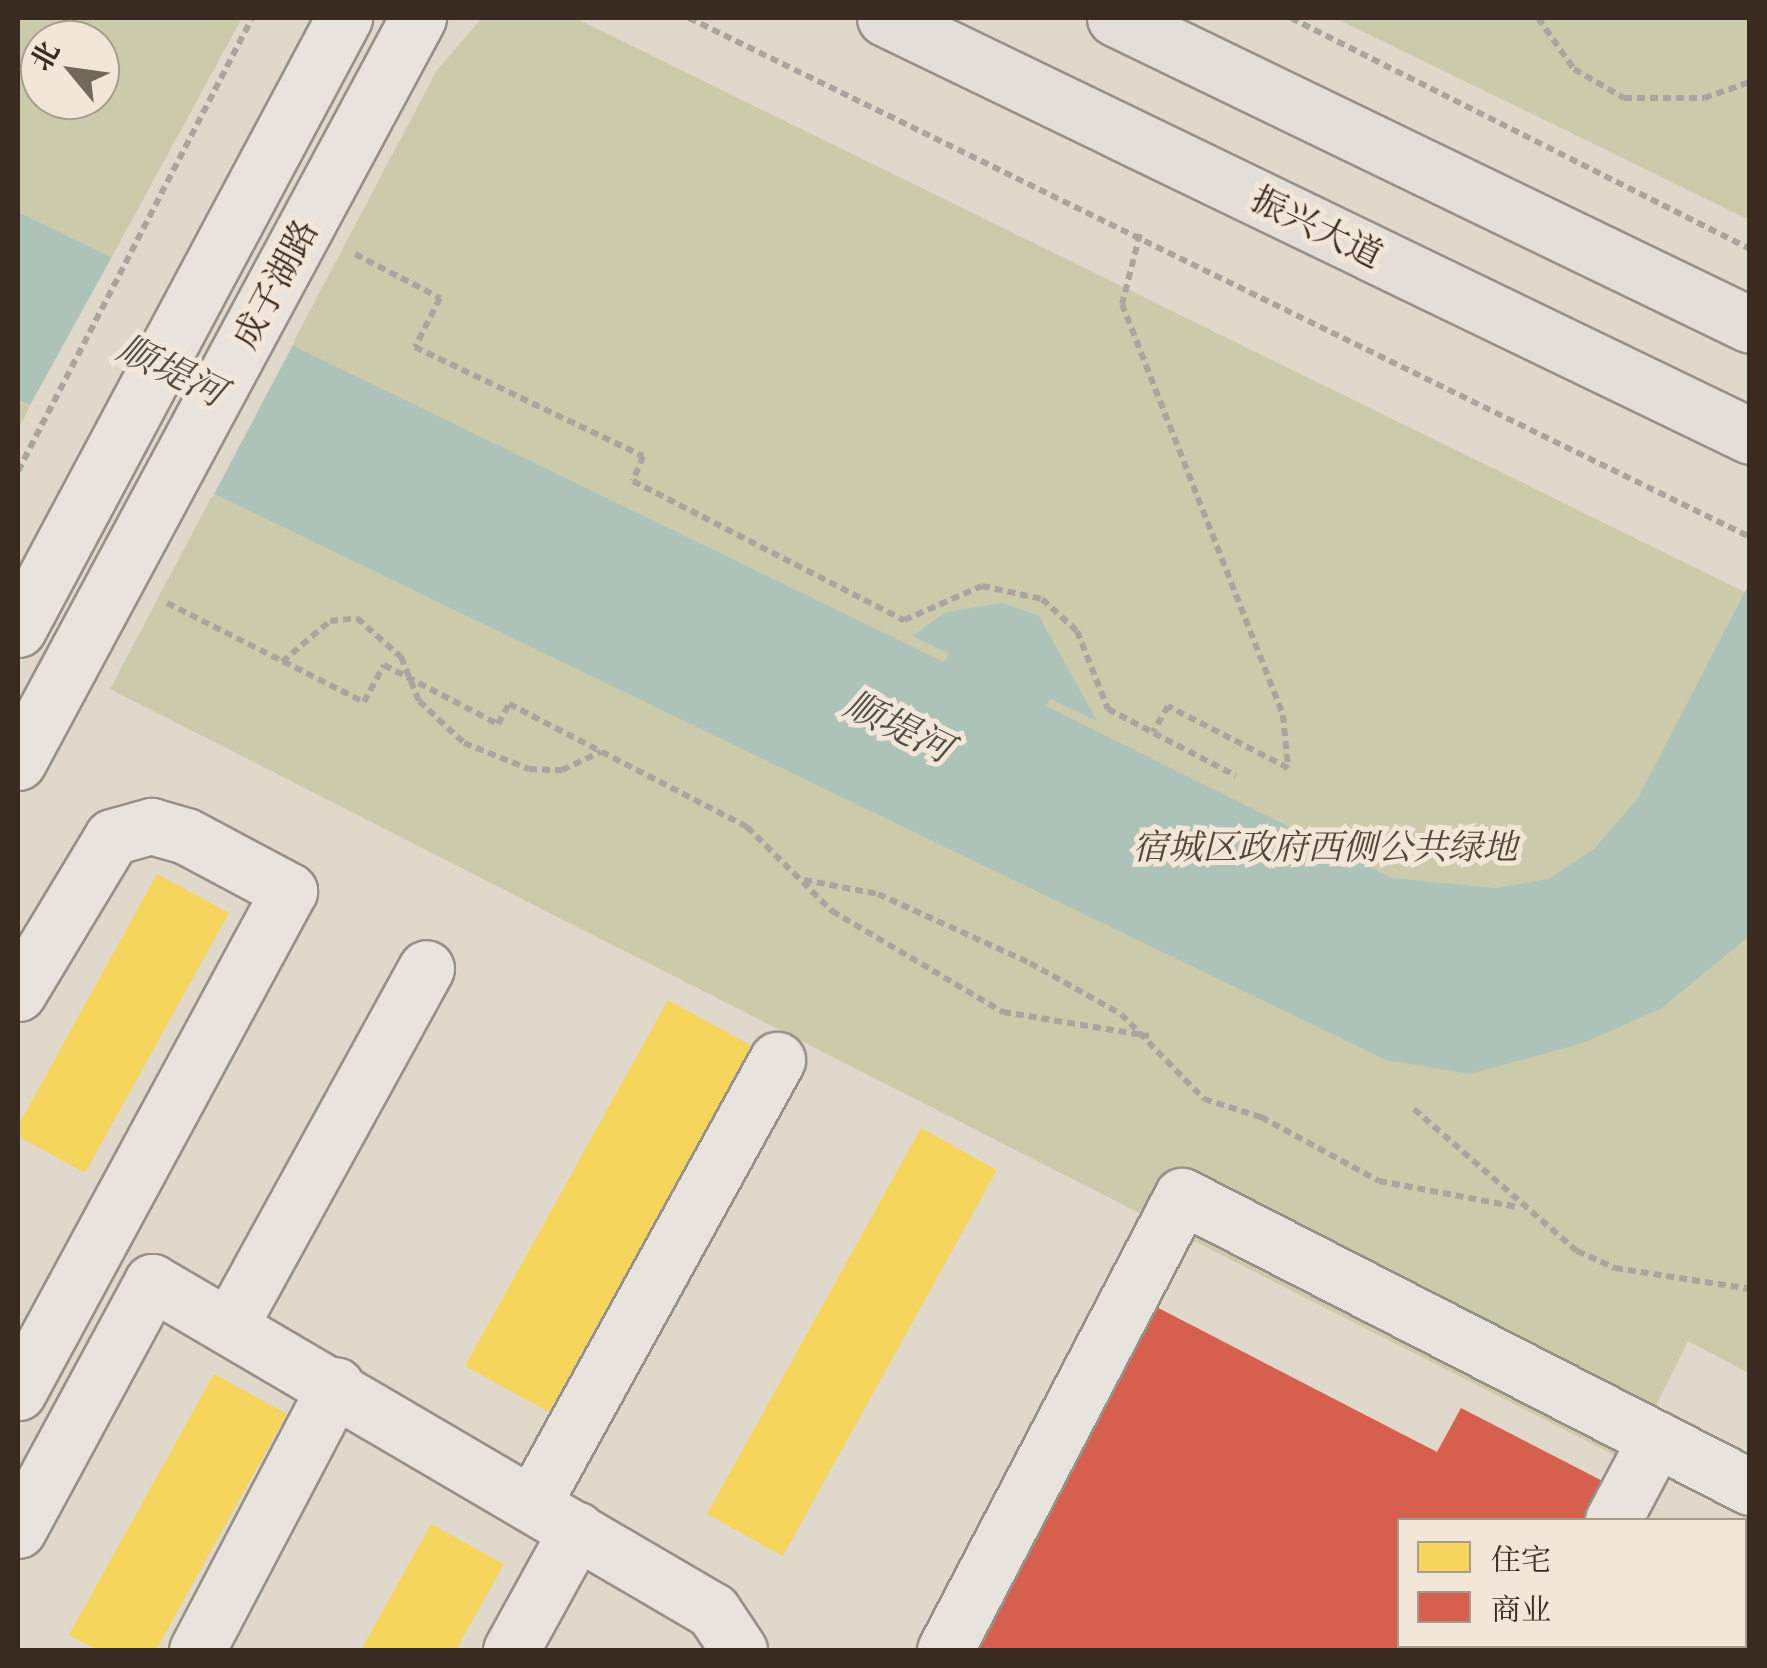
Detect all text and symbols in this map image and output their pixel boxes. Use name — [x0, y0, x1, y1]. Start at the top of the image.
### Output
north arrow — [20, 20, 120, 120]
text: 北 — [22, 35, 69, 78]
street label: 振兴大道 — [1245, 177, 1389, 277]
street label: 成子湖路 — [224, 212, 326, 356]
water label: 顺堤河 — [110, 326, 232, 416]
water label: 顺堤河 — [837, 682, 959, 772]
park label: 宿城区政府西侧公共绿地 — [1133, 826, 1517, 868]
legend — [1397, 1518, 1747, 1648]
text: 住宅 — [1491, 1540, 1551, 1580]
text: 商业 — [1491, 1590, 1551, 1630]

